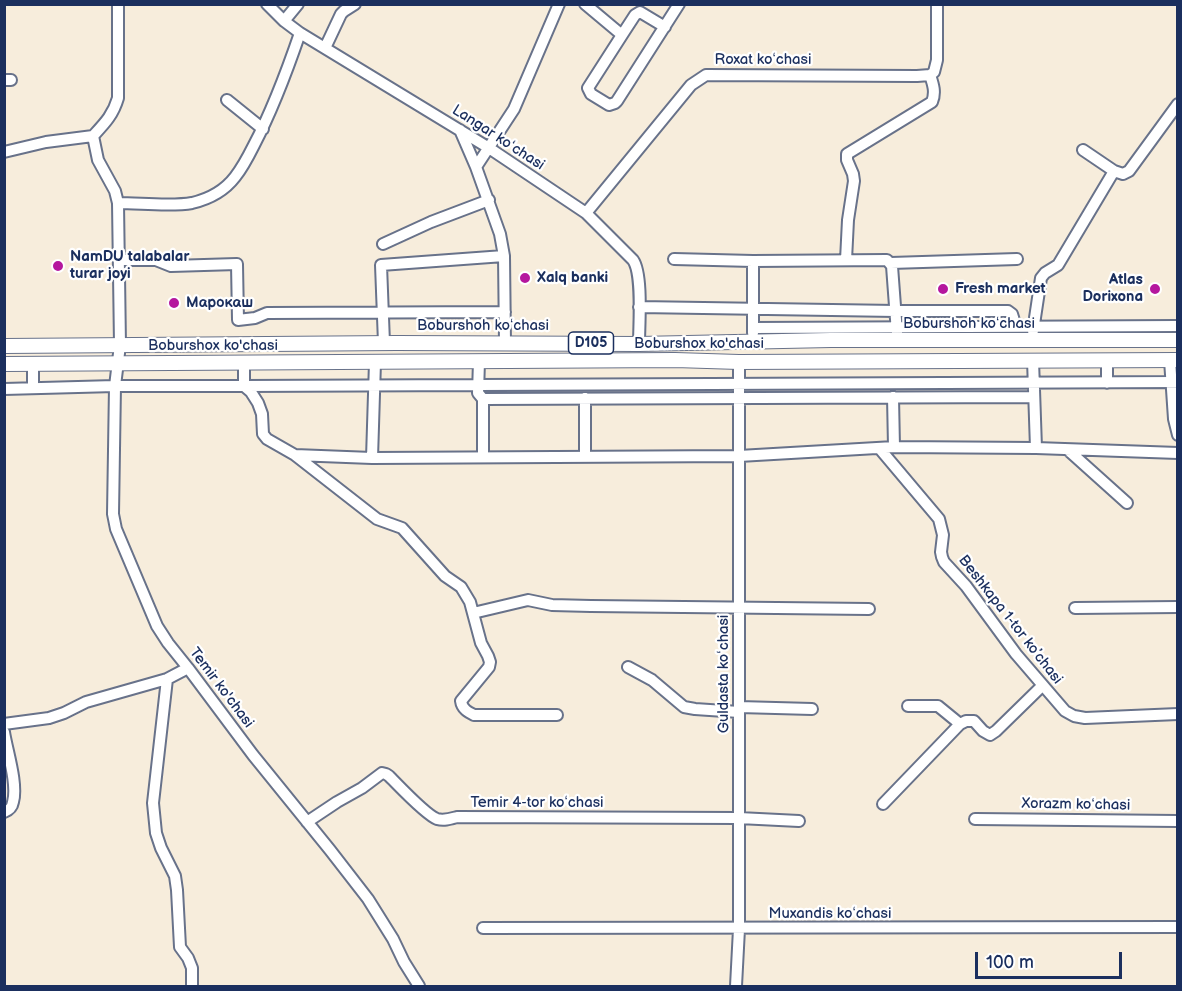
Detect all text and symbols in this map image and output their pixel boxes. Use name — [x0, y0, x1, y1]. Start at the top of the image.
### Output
street label: Roxat koʻchasi — [714, 51, 812, 69]
street label: Langar koʻchasi — [448, 101, 548, 175]
place label: NamDU talabalar turar joyi — [70, 248, 189, 283]
marker: NamDU talabalar turar joyi — [51, 259, 65, 273]
place label: Xalq banki — [537, 269, 608, 287]
marker: Xalq banki — [518, 271, 532, 285]
place label: Atlas Dorixona — [1082, 271, 1143, 306]
place label: Fresh market — [955, 280, 1046, 298]
marker: Fresh market — [936, 282, 950, 296]
marker: Atlas Dorixona — [1148, 282, 1162, 296]
place label: Марокаш — [186, 294, 253, 312]
marker: Марокаш — [167, 296, 181, 310]
street label: Boburshoh koʻchasi — [903, 315, 1035, 333]
street label: Boburshoh koʻchasi — [417, 317, 549, 335]
road number: D105 — [568, 332, 614, 354]
street label: Boburshox ko'chasi — [634, 335, 764, 353]
street label: Boburshox ko'chasi — [148, 337, 278, 355]
street label: Beshkapa 1-tor koʼchasi — [954, 552, 1066, 688]
street label: Guldasta koʻchasi — [715, 615, 733, 733]
street label: Temir ko'chasi — [185, 644, 257, 732]
street label: Temir 4-tor koʻchasi — [470, 794, 604, 812]
street label: Xorazm koʻchasi — [1021, 795, 1131, 815]
street label: Muxandis koʻchasi — [768, 905, 892, 923]
scale bar — [978, 940, 1125, 978]
text: 100 m — [986, 952, 1034, 973]

